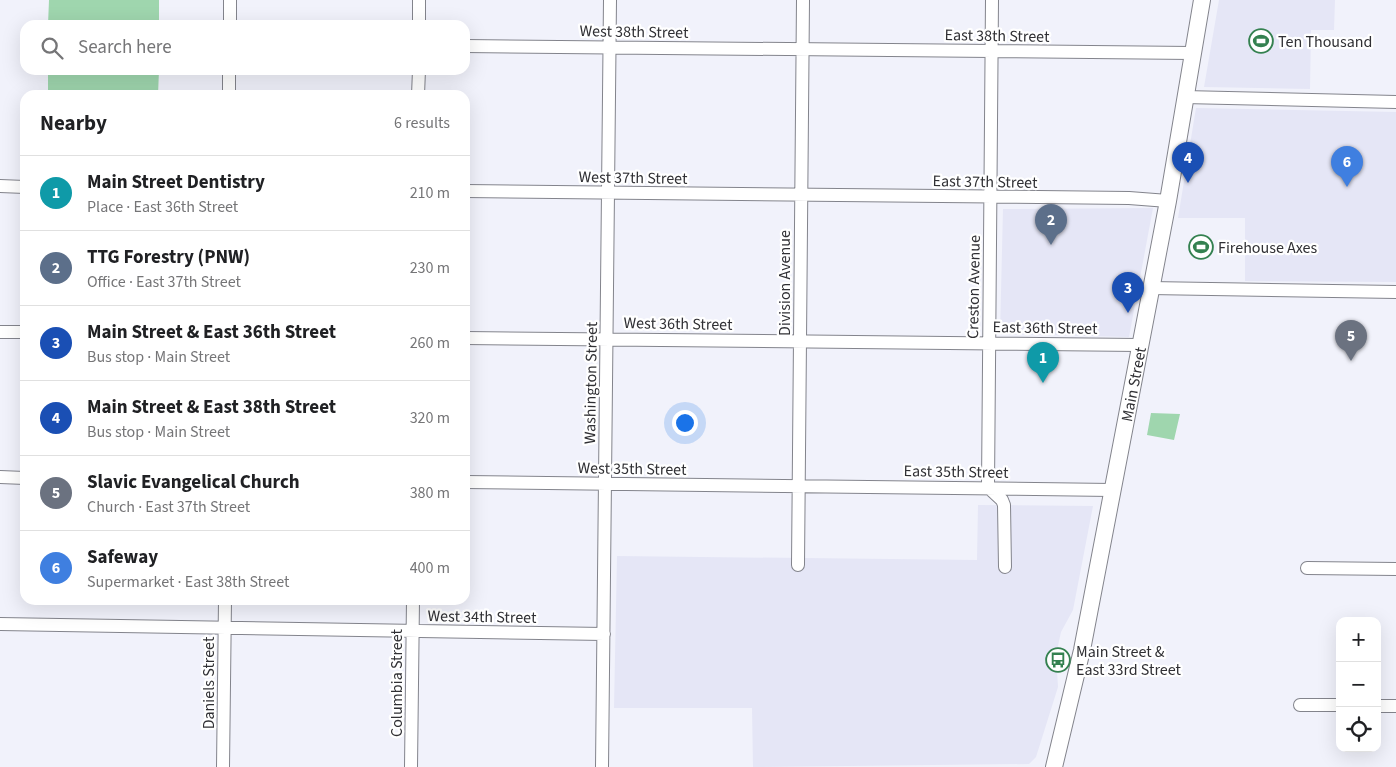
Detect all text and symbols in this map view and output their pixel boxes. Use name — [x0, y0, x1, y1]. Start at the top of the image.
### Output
search box — [20, 20, 470, 75]
street label: West 38th Street — [579, 20, 689, 44]
street label: East 38th Street — [944, 24, 1050, 48]
sports icon: Ten Thousand — [1248, 28, 1274, 54]
place label: Ten Thousand — [1278, 31, 1372, 53]
icon: search — [38, 34, 66, 62]
text: Search here — [78, 34, 172, 61]
text: Nearby — [40, 108, 107, 138]
text: 6 results — [394, 112, 450, 134]
pin: 4 — [1172, 142, 1204, 183]
pin: 6 — [1331, 146, 1363, 187]
street label: West 37th Street — [578, 166, 688, 190]
text: Main Street Dentistry — [87, 169, 265, 196]
street label: East 37th Street — [932, 170, 1038, 194]
text: 1 — [52, 182, 60, 204]
text: 210 m — [410, 182, 450, 204]
text: Place · East 36th Street — [87, 196, 238, 218]
pin: 2 — [1035, 204, 1067, 245]
street label: Division Avenue — [774, 230, 796, 336]
sports icon: Firehouse Axes — [1188, 234, 1214, 260]
street label: Creston Avenue — [962, 235, 986, 339]
place label: Firehouse Axes — [1218, 237, 1318, 259]
text: TTG Forestry (PNW) — [87, 244, 250, 271]
text: 2 — [52, 257, 60, 279]
text: 230 m — [410, 257, 450, 279]
text: Office · East 37th Street — [87, 271, 241, 293]
pin: 3 — [1112, 272, 1144, 313]
street label: West 36th Street — [623, 312, 733, 336]
street label: East 36th Street — [992, 316, 1098, 340]
text: Main Street & East 36th Street — [87, 319, 336, 346]
pin: 5 — [1335, 320, 1367, 361]
street label: Washington Street — [579, 321, 603, 444]
text: 3 — [52, 332, 60, 354]
text: 260 m — [410, 332, 450, 354]
pin: 1 — [1027, 342, 1059, 383]
street label: Main Street — [1116, 344, 1152, 424]
text: Bus stop · Main Street — [87, 346, 230, 368]
text: Main Street & East 38th Street — [87, 394, 336, 421]
text: 4 — [52, 407, 60, 429]
text: 320 m — [410, 407, 450, 429]
your location — [672, 410, 698, 436]
text: Bus stop · Main Street — [87, 421, 230, 443]
street label: West 35th Street — [577, 457, 687, 481]
street label: East 35th Street — [903, 460, 1009, 484]
text: Slavic Evangelical Church — [87, 469, 300, 496]
text: 5 — [52, 482, 60, 504]
text: 380 m — [410, 482, 450, 504]
text: Church · East 37th Street — [87, 496, 250, 518]
text: Safeway — [87, 544, 158, 571]
text: 6 — [52, 557, 60, 579]
text: 400 m — [410, 557, 450, 579]
text: Supermarket · East 38th Street — [87, 571, 289, 593]
street label: West 34th Street — [427, 605, 537, 629]
map controls — [1336, 617, 1381, 752]
button: + — [1336, 617, 1381, 662]
street label: Columbia Street — [386, 628, 408, 737]
street label: Daniels Street — [198, 636, 220, 729]
place label: Main Street & East 33rd Street — [1076, 641, 1182, 681]
bus stop icon: Main Street & East 33rd Street — [1045, 647, 1071, 673]
button: − — [1336, 662, 1381, 707]
button: locate — [1336, 707, 1381, 752]

